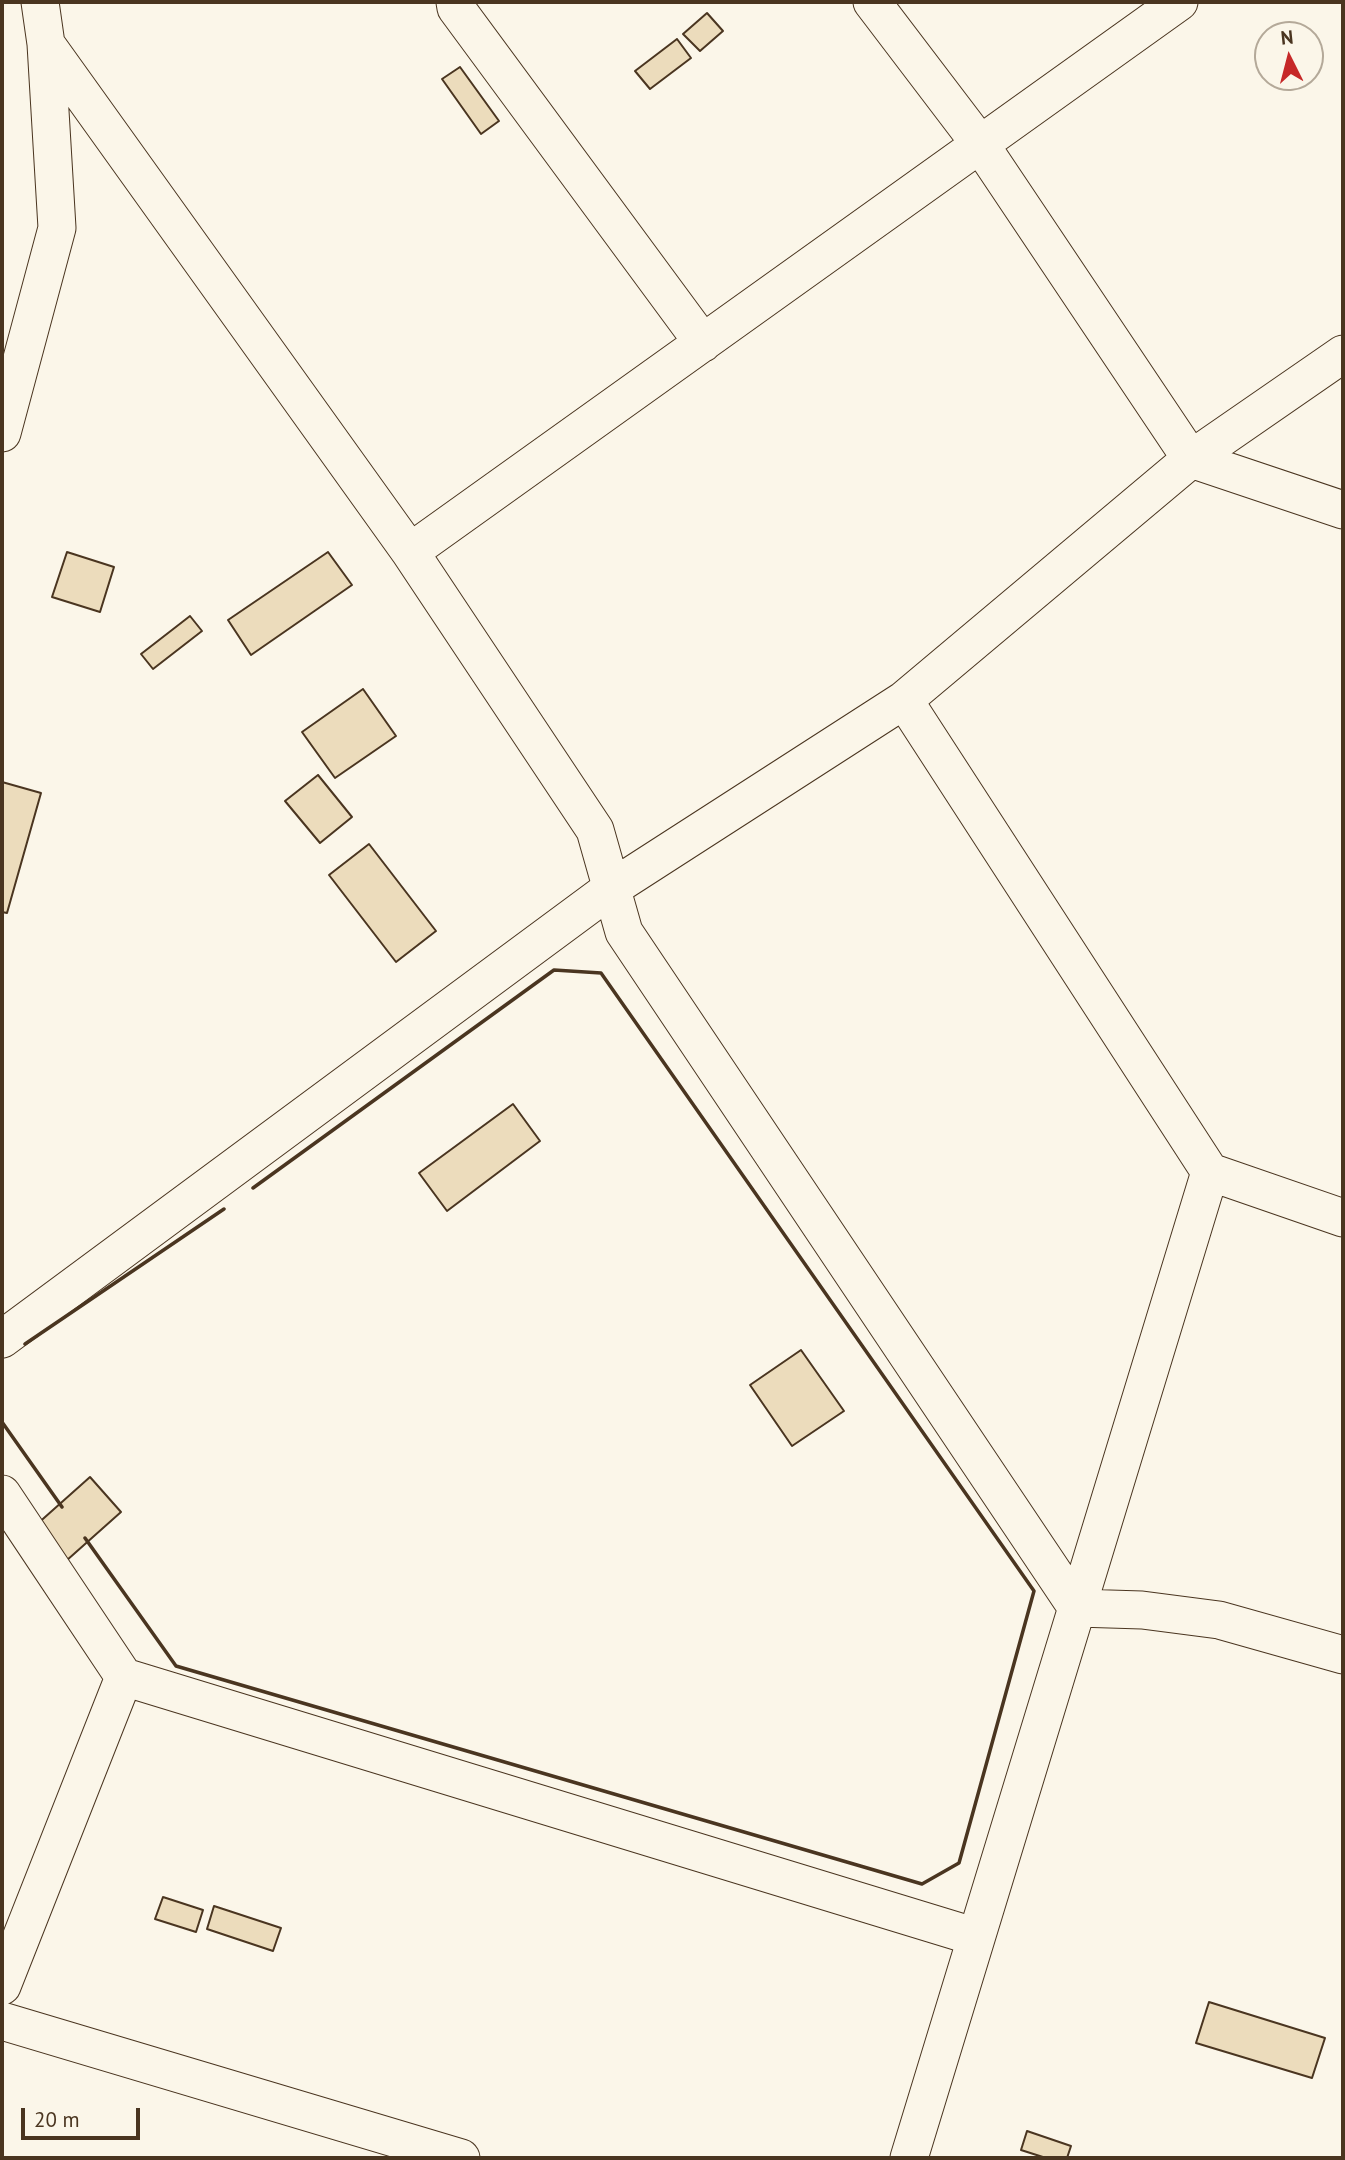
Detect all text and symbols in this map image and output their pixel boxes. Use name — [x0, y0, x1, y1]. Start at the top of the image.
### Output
north arrow — [1254, 21, 1324, 91]
text: N — [1280, 25, 1294, 50]
scale bar — [24, 2094, 144, 2138]
text: 20 m — [34, 2106, 80, 2133]

